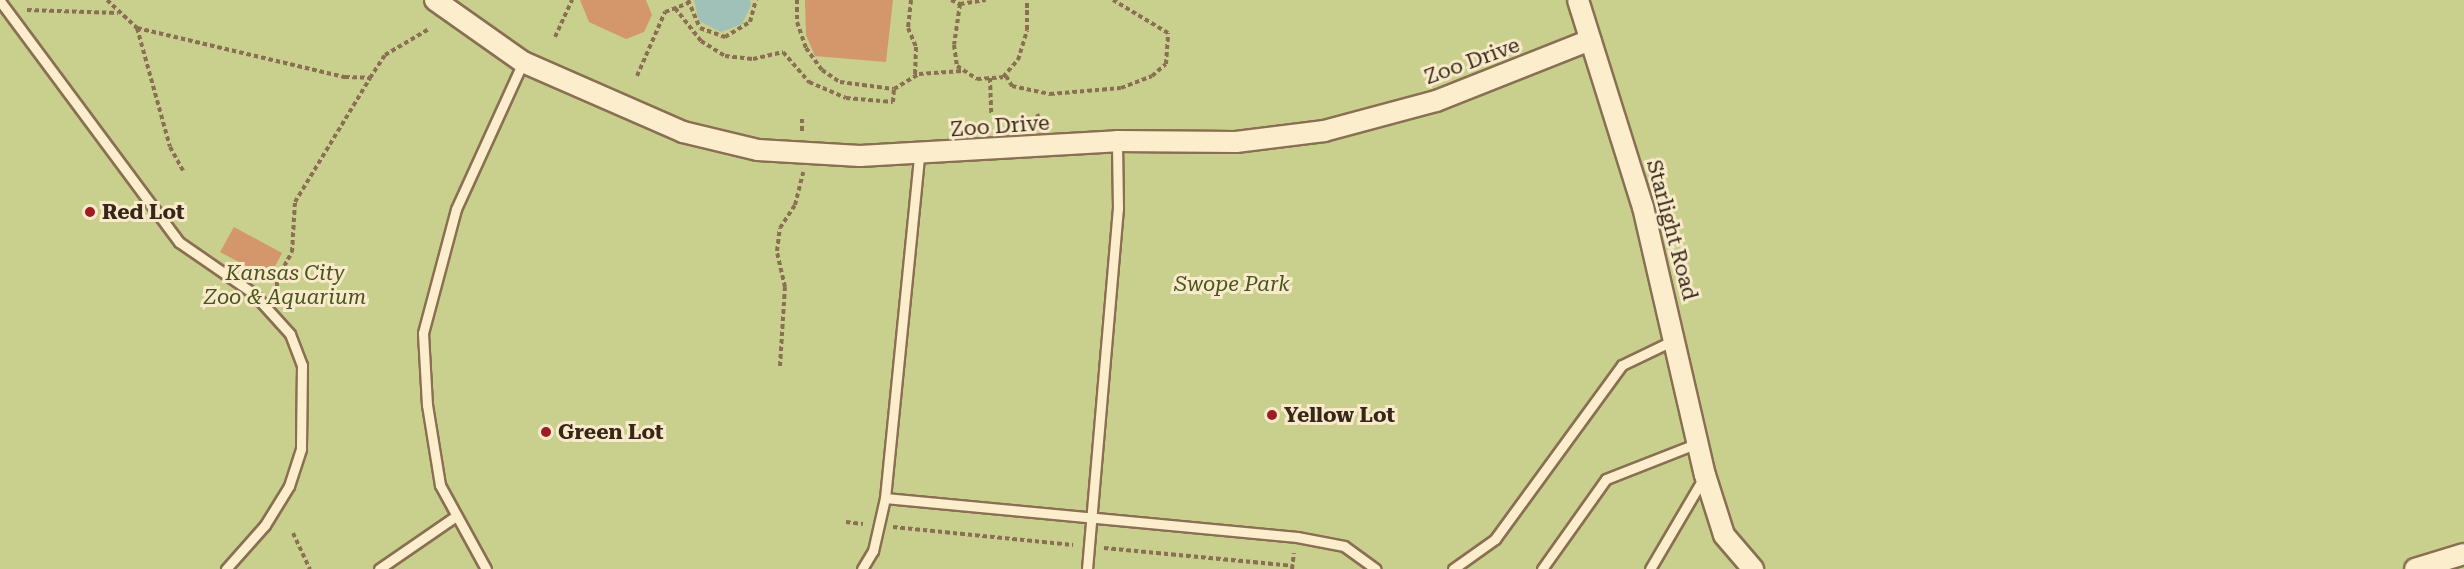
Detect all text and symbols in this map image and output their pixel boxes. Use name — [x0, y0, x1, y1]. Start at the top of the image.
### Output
street label: Zoo Drive — [1421, 32, 1523, 90]
street label: Zoo Drive — [950, 110, 1050, 142]
street label: Starlight Road — [1641, 157, 1703, 303]
place label: Red Lot — [102, 199, 185, 225]
marker: Red Lot — [83, 205, 97, 219]
park label: Kansas City Zoo & Aquarium — [204, 260, 366, 310]
park label: Swope Park — [1174, 271, 1290, 297]
place label: Yellow Lot — [1284, 402, 1395, 428]
marker: Yellow Lot — [1265, 408, 1279, 422]
place label: Green Lot — [558, 419, 664, 445]
marker: Green Lot — [539, 425, 553, 439]

